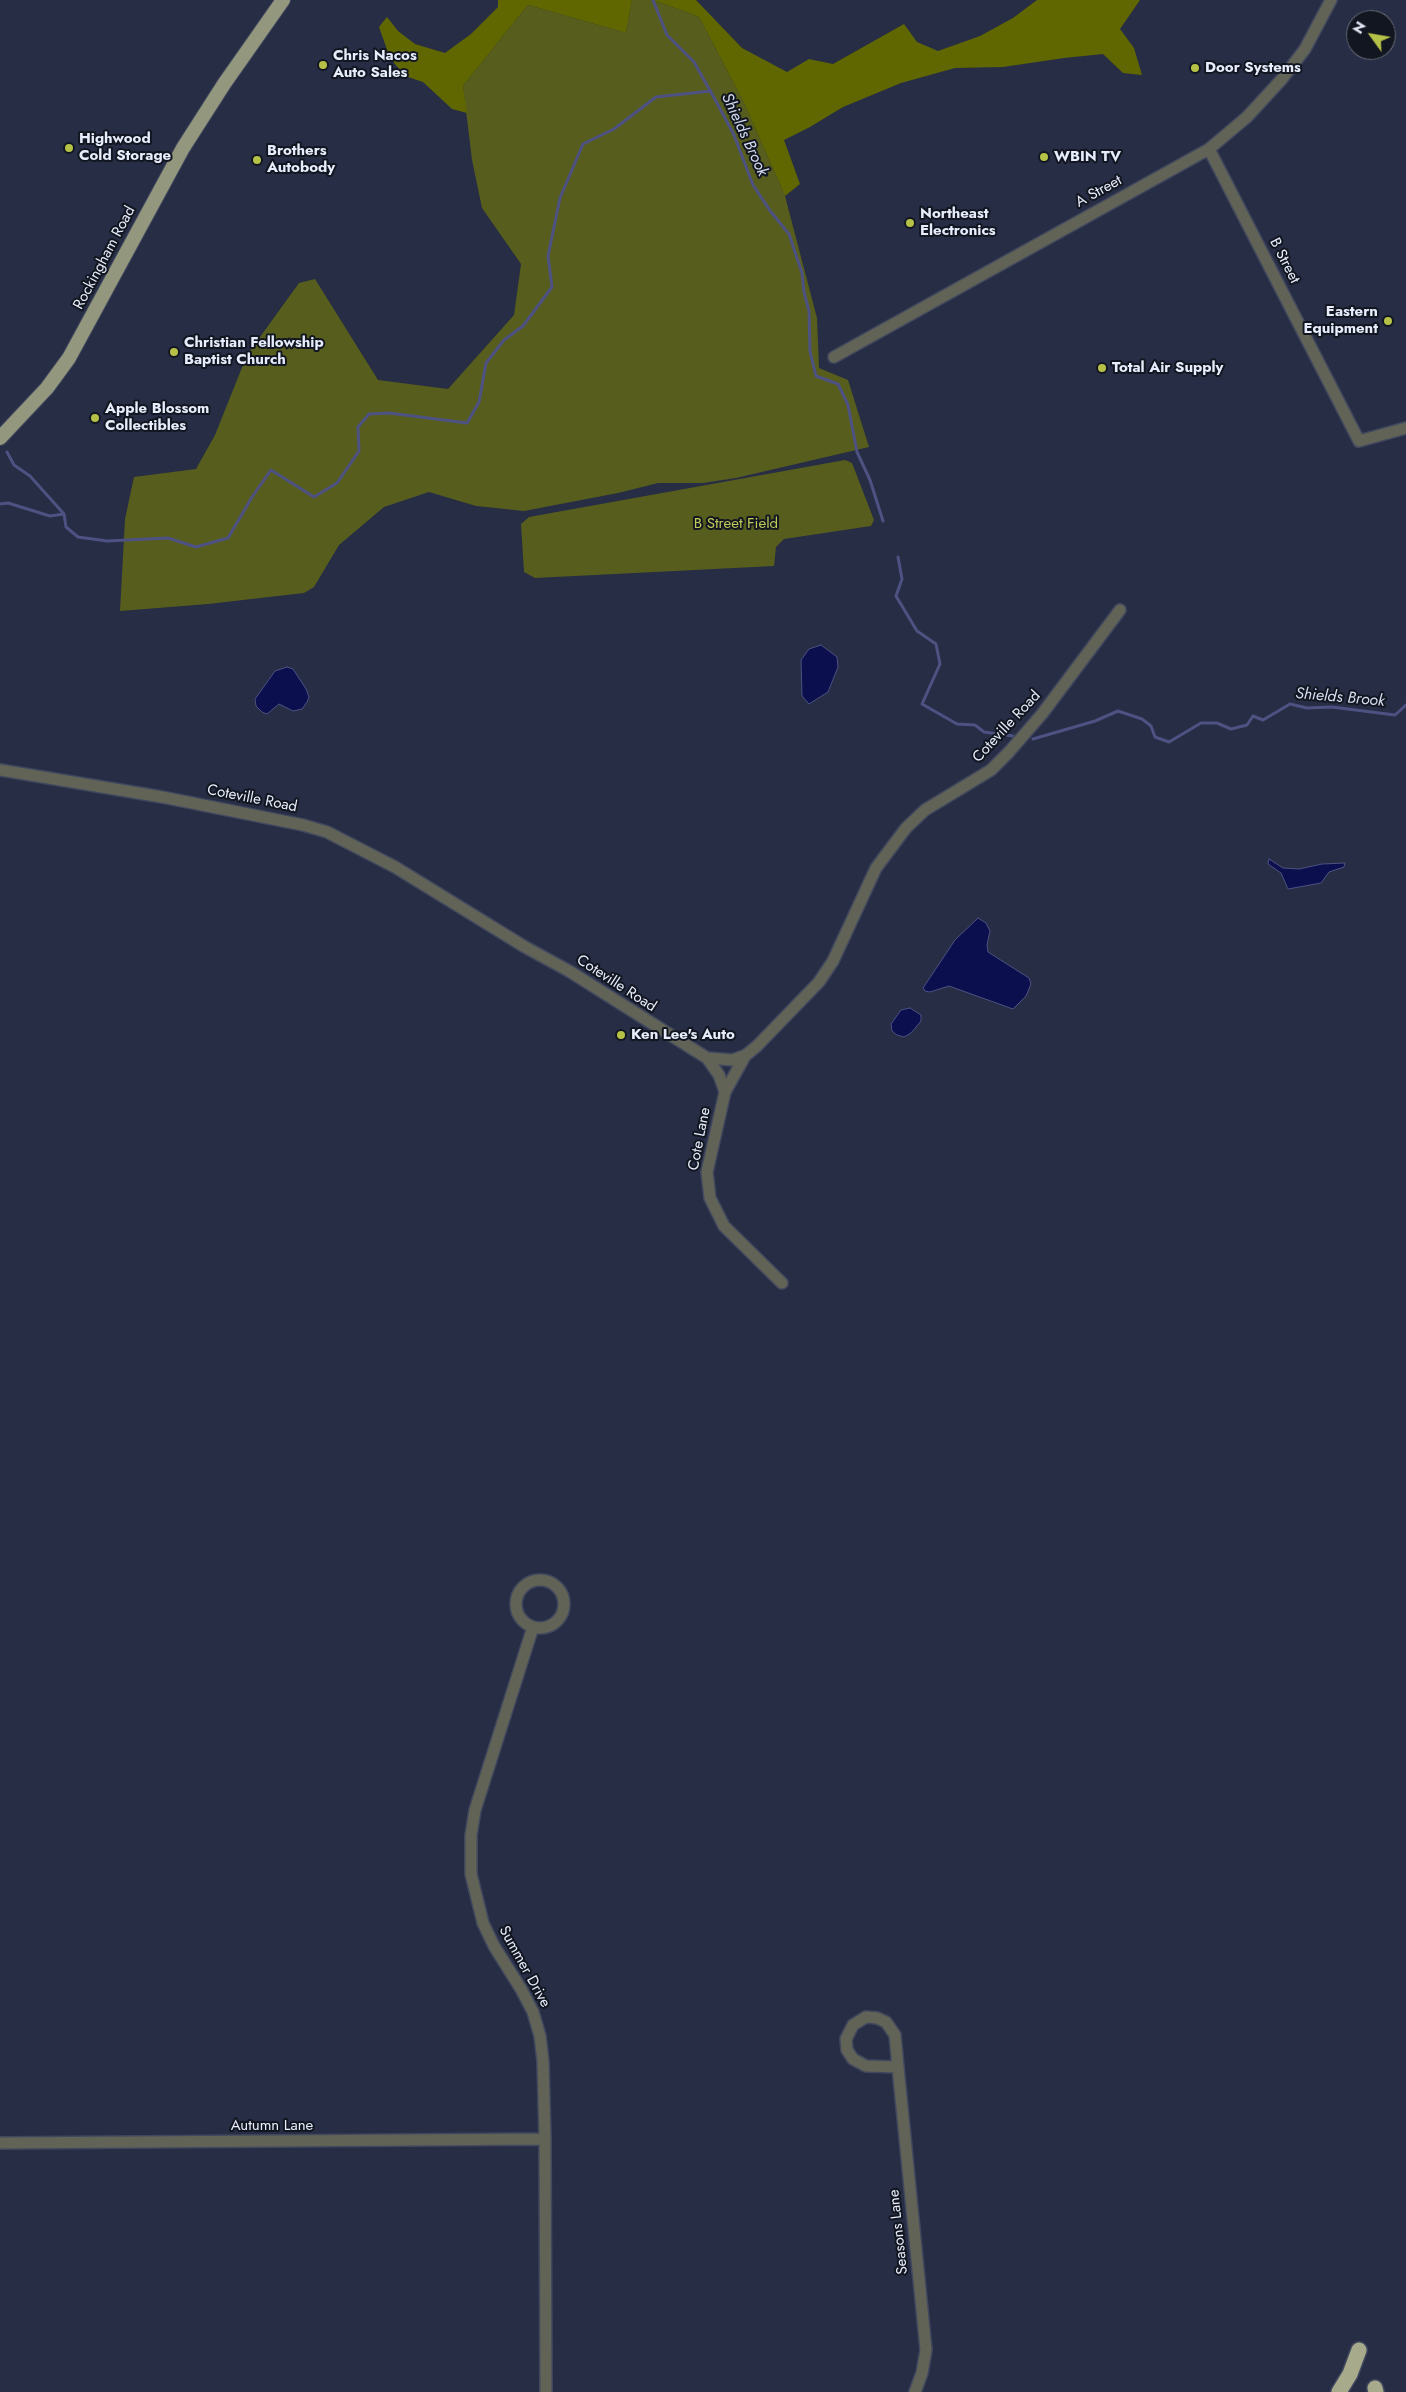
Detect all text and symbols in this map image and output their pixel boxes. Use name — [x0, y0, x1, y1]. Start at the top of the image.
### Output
north arrow — [1346, 10, 1396, 60]
text: N — [1348, 18, 1371, 38]
place label: Chris Nacos Auto Sales — [333, 47, 417, 82]
marker: Chris Nacos Auto Sales — [317, 59, 329, 71]
place label: Door Systems — [1205, 59, 1301, 77]
marker: Door Systems — [1189, 62, 1201, 74]
water label: Shields Brook — [716, 90, 772, 180]
place label: Highwood Cold Storage — [79, 130, 171, 165]
marker: Highwood Cold Storage — [63, 142, 75, 154]
place label: Brothers Autobody — [267, 142, 335, 177]
place label: WBIN TV — [1054, 148, 1121, 166]
marker: WBIN TV — [1038, 151, 1050, 163]
marker: Brothers Autobody — [251, 154, 263, 166]
street label: A Street — [1073, 172, 1125, 212]
street label: Rockingham Road — [70, 203, 140, 313]
place label: Northeast Electronics — [920, 205, 996, 240]
marker: Northeast Electronics — [904, 217, 916, 229]
street label: B Street — [1265, 235, 1303, 287]
place label: Eastern Equipment — [1303, 303, 1378, 338]
marker: Eastern Equipment — [1382, 315, 1394, 327]
place label: Christian Fellowship Baptist Church — [184, 334, 324, 369]
marker: Christian Fellowship Baptist Church — [168, 346, 180, 358]
place label: Total Air Supply — [1112, 359, 1223, 377]
marker: Total Air Supply — [1096, 362, 1108, 374]
place label: Apple Blossom Collectibles — [105, 400, 209, 435]
marker: Apple Blossom Collectibles — [89, 412, 101, 424]
park label: B Street Field — [694, 515, 778, 533]
water label: Shields Brook — [1294, 685, 1386, 711]
street label: Coteville Road — [969, 687, 1045, 767]
street label: Coteville Road — [205, 781, 299, 817]
street label: Coteville Road — [573, 952, 659, 1016]
place label: Ken Lee's Auto — [631, 1026, 735, 1044]
marker: Ken Lee's Auto — [615, 1029, 627, 1041]
street label: Cote Lane — [685, 1106, 715, 1172]
street label: Summer Drive — [494, 1923, 554, 2011]
street label: Autumn Lane — [231, 2117, 313, 2135]
street label: Seasons Lane — [886, 2189, 912, 2275]

